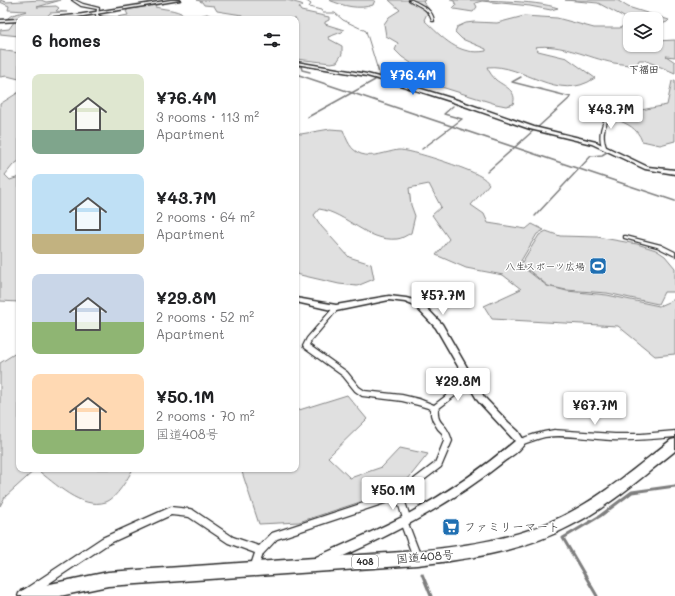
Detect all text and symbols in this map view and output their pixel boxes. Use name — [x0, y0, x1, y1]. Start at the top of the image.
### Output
map controls — [623, 12, 663, 52]
button: layers — [623, 12, 663, 52]
text: 6 homes — [32, 29, 101, 51]
icon: filters — [261, 29, 283, 51]
pin: ¥76.4M — [380, 62, 446, 96]
district label: 下福田 — [629, 62, 659, 76]
text: ¥76.4M — [390, 66, 436, 83]
text: ¥76.4M — [156, 86, 217, 108]
icon: home — [64, 90, 112, 138]
pin: ¥43.7M — [578, 96, 644, 130]
text: ¥43.7M — [588, 100, 634, 117]
text: 3 rooms · 113 m² — [156, 108, 259, 125]
text: Apartment — [156, 125, 225, 142]
text: ¥43.7M — [156, 186, 217, 208]
icon: home — [64, 190, 112, 238]
text: 2 rooms · 64 m² — [156, 208, 255, 225]
text: Apartment — [156, 225, 225, 242]
sports icon: 八生スポーツ広場 — [588, 256, 608, 276]
place label: 八生スポーツ広場 — [505, 259, 585, 273]
pin: ¥57.7M — [410, 282, 476, 316]
text: ¥29.8M — [156, 286, 216, 308]
text: ¥57.7M — [420, 286, 466, 303]
icon: home — [64, 290, 112, 338]
text: 2 rooms · 52 m² — [156, 308, 254, 325]
text: Apartment — [156, 325, 225, 342]
pin: ¥29.8M — [425, 368, 491, 402]
text: ¥29.8M — [435, 372, 481, 389]
text: ¥50.1M — [156, 385, 215, 407]
icon: home — [64, 390, 112, 438]
pin: ¥67.7M — [562, 392, 628, 426]
text: ¥67.7M — [572, 396, 618, 413]
text: 2 rooms · 70 m² — [156, 407, 255, 424]
text: 国道408号 — [156, 425, 219, 442]
pin: ¥50.1M — [360, 477, 426, 511]
text: ¥50.1M — [371, 481, 415, 498]
supermarket icon: ファミリーマート — [441, 517, 461, 537]
place label: ファミリーマート — [464, 518, 560, 534]
street label: 国道408号 — [395, 546, 454, 566]
road number: 408 — [352, 555, 378, 569]

